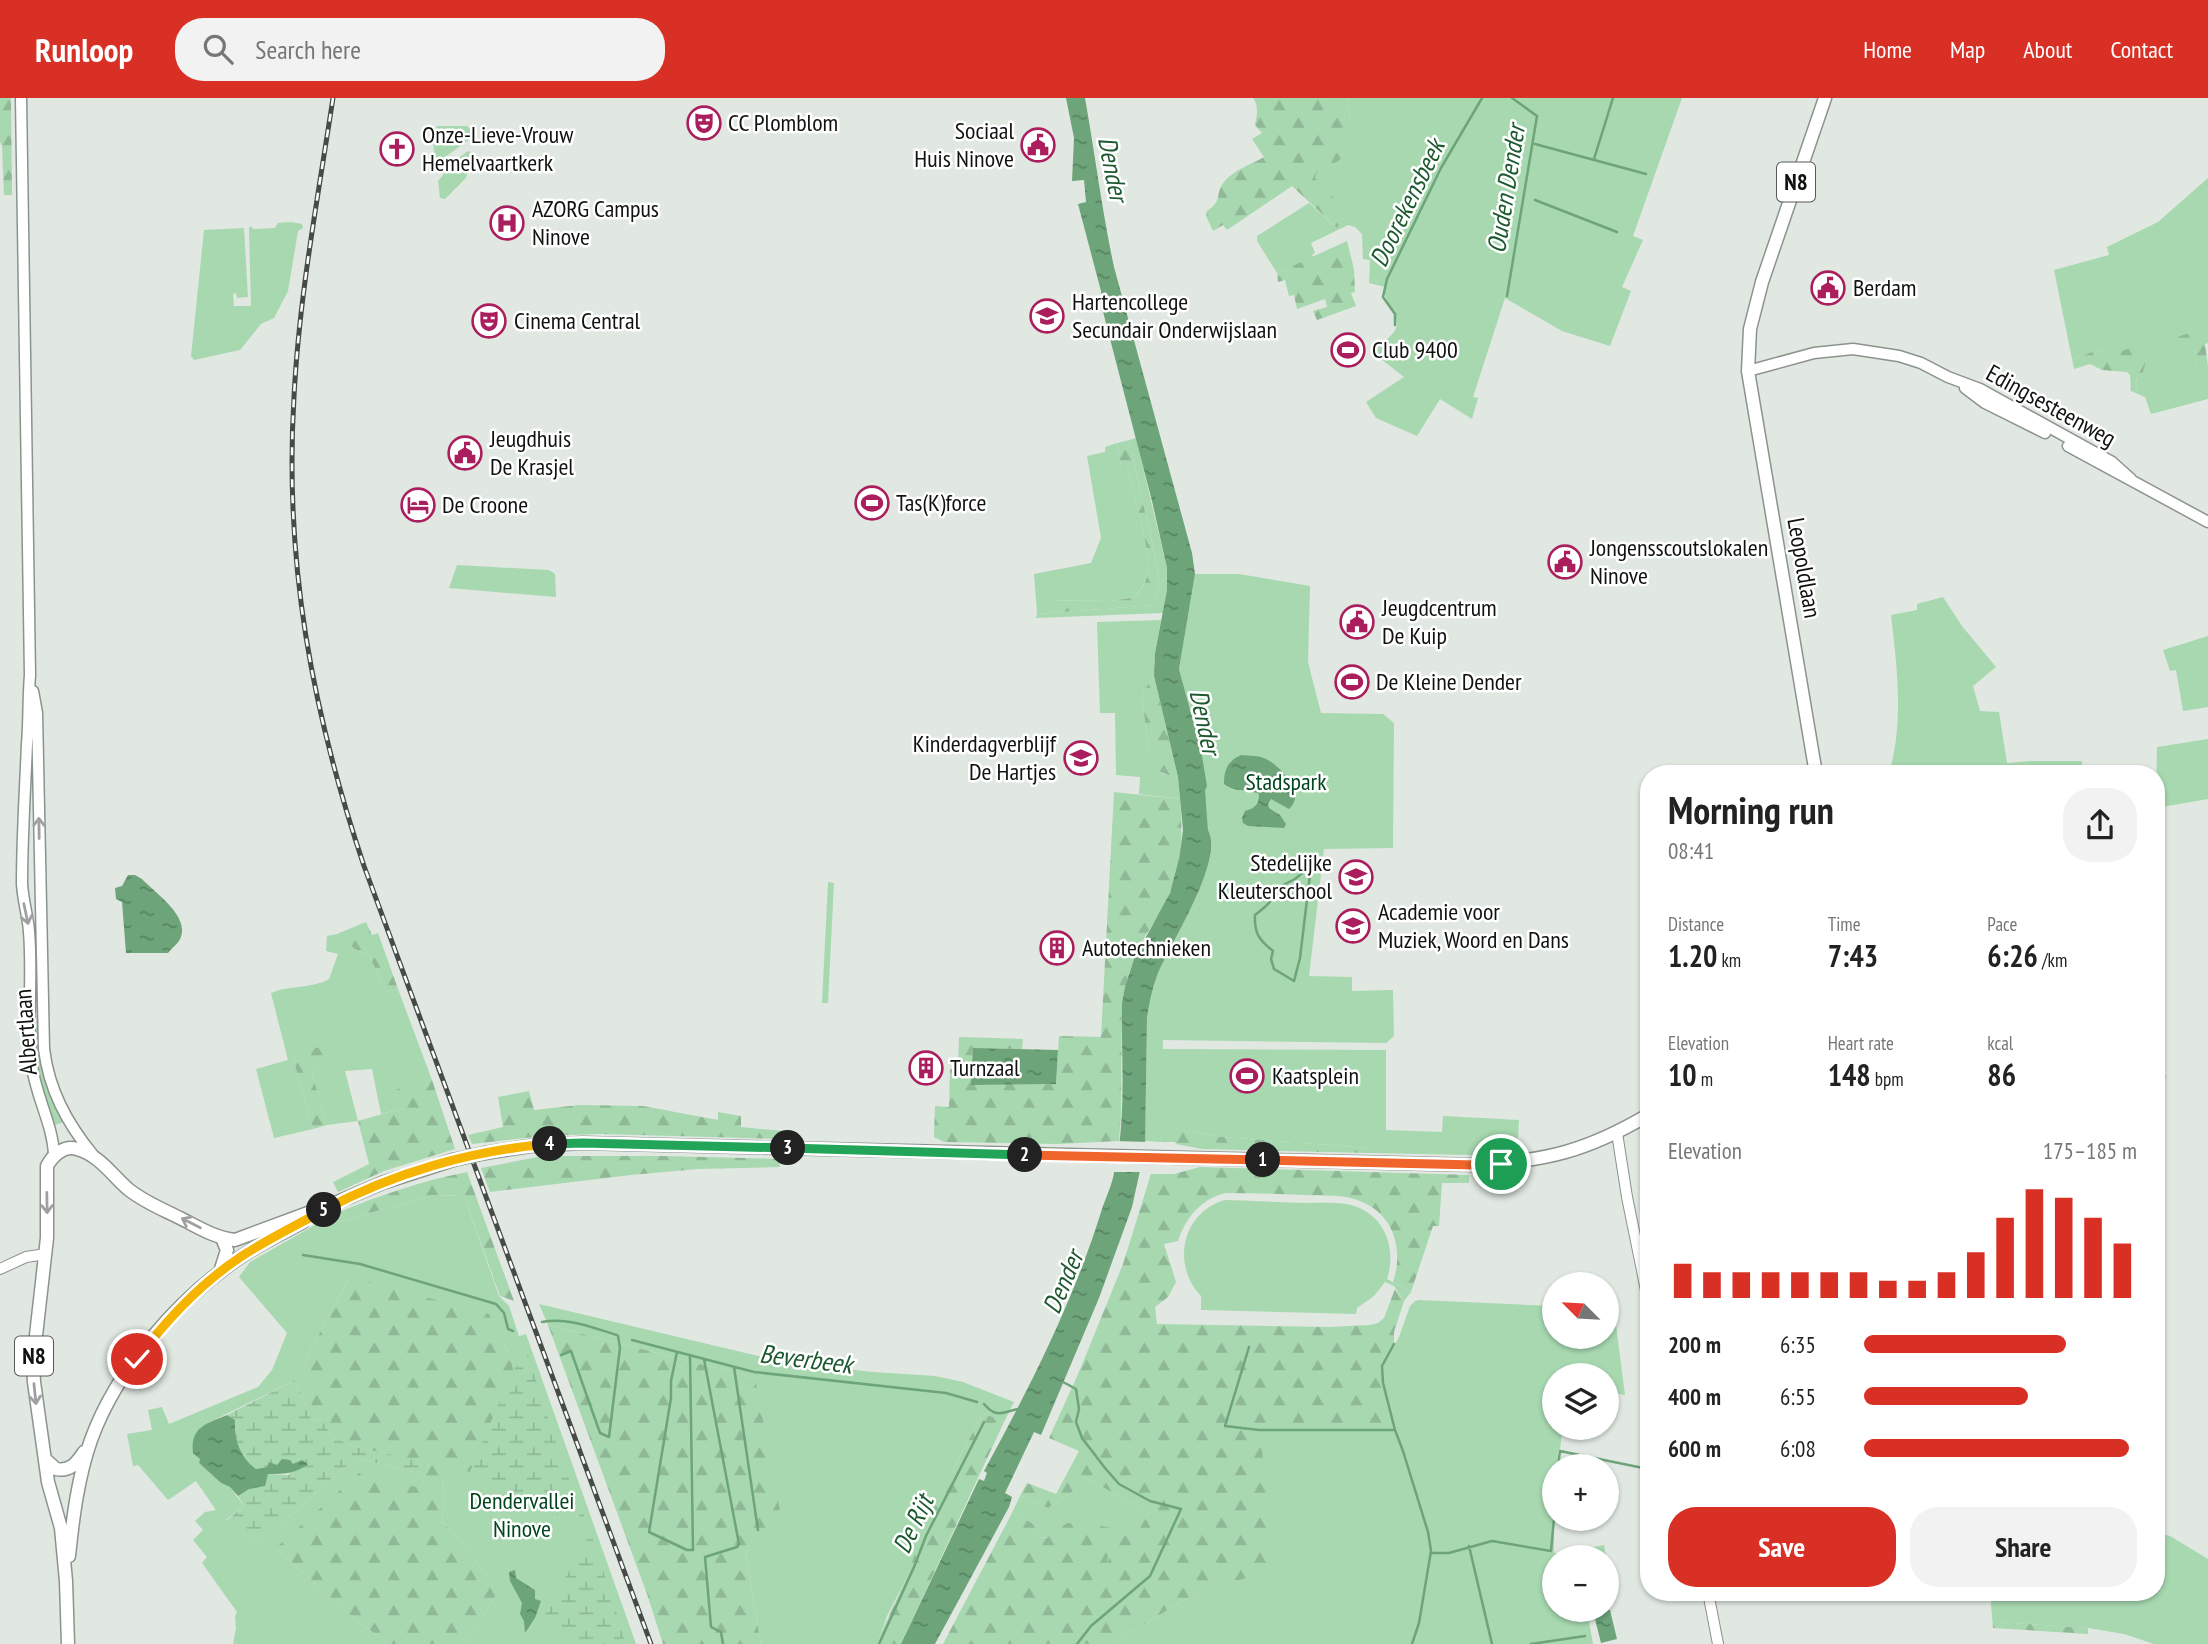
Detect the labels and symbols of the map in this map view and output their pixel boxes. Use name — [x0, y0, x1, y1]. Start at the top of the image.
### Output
theatre icon: CC Plomblom — [685, 104, 723, 142]
place label: CC Plomblom — [728, 107, 838, 138]
place label: Sociaal Huis Ninove — [914, 115, 1014, 174]
place label: Onze-Lieve-Vrouw Hemelvaartkerk — [422, 119, 574, 178]
water label: Ouden Dender — [1479, 119, 1533, 255]
public building icon: Sociaal Huis Ninove — [1019, 126, 1057, 164]
church icon: Onze-Lieve-Vrouw Hemelvaartkerk — [378, 130, 416, 168]
water label: Doorekensbeek — [1362, 131, 1453, 272]
water label: Dender — [1091, 134, 1137, 208]
road number: N8 — [1777, 162, 1815, 202]
place label: AZORG Campus Ninove — [532, 193, 659, 252]
hospital icon: AZORG Campus Ninove — [488, 204, 526, 242]
public building icon: Berdam — [1809, 269, 1847, 307]
place label: Berdam — [1853, 272, 1916, 303]
place label: Hartencollege Secundair Onderwijslaan — [1072, 286, 1277, 345]
school or university icon: Hartencollege Secundair Onderwijslaan — [1028, 297, 1066, 335]
theatre icon: Cinema Central — [470, 302, 508, 340]
place label: Cinema Central — [514, 305, 641, 336]
sports icon: Club 9400 — [1329, 331, 1367, 369]
place label: Club 9400 — [1372, 334, 1458, 365]
street label: Edingsesteenweg — [1981, 357, 2122, 454]
place label: Jeugdhuis De Krasjel — [489, 423, 574, 482]
public building icon: Jeugdhuis De Krasjel — [446, 434, 484, 472]
sports icon: Tas(K)force — [853, 484, 891, 522]
hotel icon: De Croone — [399, 486, 437, 524]
place label: Tas(K)force — [896, 487, 986, 518]
place label: De Croone — [442, 489, 528, 520]
street label: Leopoldlaan — [1780, 515, 1829, 620]
place label: Jongensscoutslokalen Ninove — [1589, 532, 1768, 591]
public building icon: Jongensscoutslokalen Ninove — [1546, 543, 1584, 581]
place label: Jeugdcentrum De Kuip — [1381, 592, 1497, 651]
public building icon: Jeugdcentrum De Kuip — [1338, 603, 1376, 641]
sports icon: De Kleine Dender — [1333, 663, 1371, 701]
place label: De Kleine Dender — [1376, 666, 1522, 697]
water label: Dender — [1183, 687, 1229, 761]
place label: Kinderdagverblijf De Hartjes — [913, 728, 1057, 787]
school or university icon: Kinderdagverblijf De Hartjes — [1062, 739, 1100, 777]
park label: Stadspark — [1246, 766, 1327, 797]
one-way arrow — [32, 816, 46, 839]
place label: Stedelijke Kleuterschool — [1218, 847, 1332, 906]
school or university icon: Stedelijke Kleuterschool — [1337, 858, 1375, 896]
place label: Academie voor Muziek, Woord en Dans — [1378, 896, 1569, 955]
one-way arrow — [19, 902, 33, 925]
school or university icon: Academie voor Muziek, Woord en Dans — [1334, 907, 1372, 945]
building icon: Autotechnieken — [1038, 929, 1076, 967]
place label: Autotechnieken — [1082, 932, 1211, 963]
street label: Albertlaan — [7, 988, 44, 1076]
building icon: Turnzaal — [907, 1049, 945, 1087]
place label: Turnzaal — [950, 1052, 1020, 1083]
sports icon: Kaatsplein — [1228, 1057, 1266, 1095]
place label: Kaatsplein — [1272, 1060, 1359, 1091]
pin: 4 — [532, 1126, 568, 1162]
pin: 3 — [770, 1130, 806, 1166]
pin — [1471, 1134, 1531, 1194]
pin: 2 — [1007, 1138, 1042, 1172]
pin: 1 — [1246, 1142, 1280, 1178]
one-way arrow — [40, 1192, 53, 1215]
pin: 5 — [306, 1192, 342, 1228]
one-way arrow — [181, 1216, 202, 1230]
water label: Dender — [1035, 1242, 1092, 1318]
north arrow — [1542, 1272, 1619, 1349]
pin — [107, 1329, 167, 1389]
road number: N8 — [15, 1336, 53, 1376]
water label: Beverbeek — [758, 1336, 857, 1381]
one-way arrow — [29, 1383, 42, 1405]
park label: Dendervallei Ninove — [469, 1485, 575, 1544]
water label: De Rijt — [885, 1487, 942, 1558]

